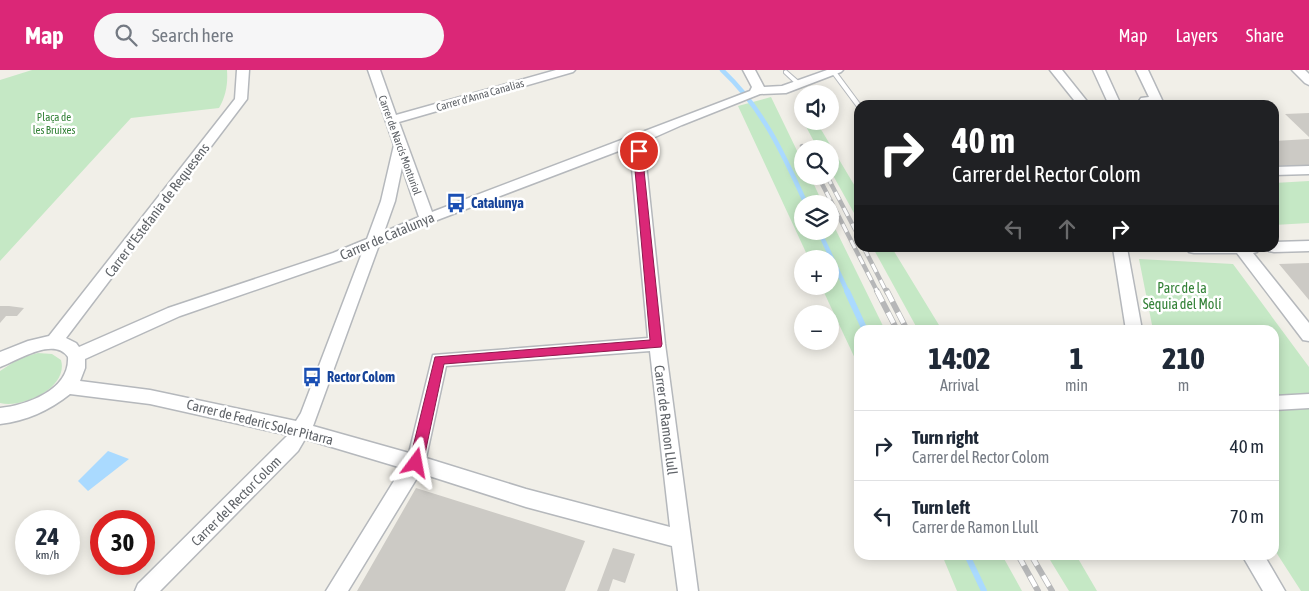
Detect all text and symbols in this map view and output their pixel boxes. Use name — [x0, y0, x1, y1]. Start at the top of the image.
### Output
search box — [94, 13, 444, 58]
icon: search — [112, 21, 140, 49]
text: Map — [25, 22, 64, 49]
text: Search here — [152, 24, 234, 46]
text: Map — [1118, 25, 1147, 46]
text: Layers — [1175, 25, 1218, 46]
text: Share — [1246, 25, 1284, 46]
street label: Carrer d'Anna Canalias — [435, 77, 525, 113]
map controls — [794, 85, 839, 350]
button: sound — [794, 85, 839, 130]
street label: Carrer de Narcís Monturiol — [376, 94, 424, 196]
park label: Plaça de les Bruixes — [33, 111, 75, 136]
icon: right — [869, 120, 934, 185]
text: 40 m — [952, 120, 1015, 160]
pin — [618, 130, 660, 172]
icon: arrive — [625, 137, 653, 165]
street label: Carrer d'Estefania de Requesens — [101, 140, 213, 280]
button: search — [794, 140, 839, 185]
text: Carrer del Rector Colom — [952, 161, 1141, 187]
bus stop icon: Catalunya — [445, 192, 467, 214]
place label: Catalunya — [471, 195, 524, 211]
button: layers — [794, 195, 839, 240]
street label: Carrer de Catalunya — [337, 209, 437, 263]
icon: left — [1000, 215, 1028, 243]
icon: ahead — [1053, 215, 1081, 243]
icon: right — [1106, 215, 1134, 243]
button: + — [794, 250, 839, 295]
park label: Parc de la Sèquia del Molí — [1143, 280, 1221, 312]
button: − — [794, 305, 839, 350]
text: 14:02 — [928, 341, 991, 375]
text: 1 — [1069, 341, 1084, 375]
text: 210 — [1162, 341, 1205, 375]
street label: Carrer de Ramon Llull — [651, 364, 681, 476]
bus stop icon: Rector Colom — [301, 366, 323, 388]
place label: Rector Colom — [327, 369, 395, 385]
text: Arrival — [940, 376, 979, 394]
text: min — [1065, 376, 1088, 394]
text: m — [1178, 376, 1189, 394]
street label: Carrer de Federic Soler Pitarra — [185, 396, 335, 448]
text: Turn right — [912, 426, 979, 448]
icon: right — [869, 432, 897, 460]
text: 40 m — [1230, 435, 1264, 457]
position arrow — [389, 436, 441, 488]
text: Carrer del Rector Colom — [912, 448, 1049, 466]
street label: Carrer del Rector Colom — [188, 453, 284, 549]
text: Turn left — [912, 496, 970, 518]
icon: left — [869, 502, 897, 530]
text: 70 m — [1230, 505, 1264, 527]
speed limit sign: 30 — [90, 510, 155, 575]
text: Carrer de Ramon Llull — [912, 518, 1038, 536]
text: 24 — [36, 522, 59, 550]
text: km/h — [36, 548, 59, 562]

